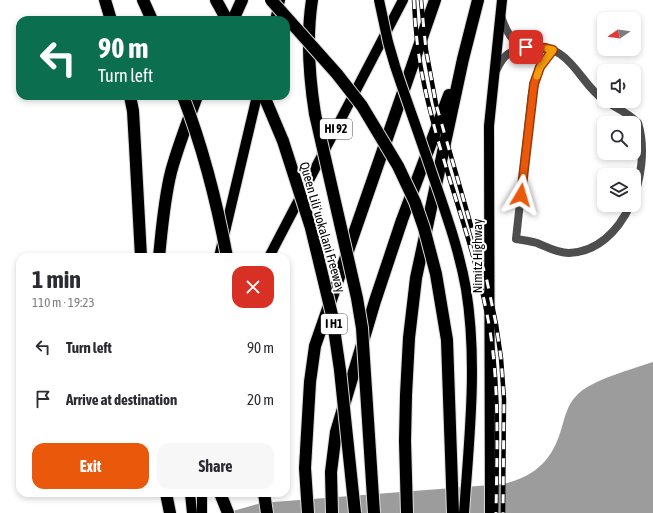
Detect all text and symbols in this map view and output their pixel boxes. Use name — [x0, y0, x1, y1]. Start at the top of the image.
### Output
north arrow — [597, 12, 641, 56]
map controls — [597, 12, 641, 212]
pin — [509, 30, 543, 64]
icon: left — [32, 32, 84, 84]
text: 90 m — [98, 32, 148, 64]
icon: arrive — [515, 36, 537, 58]
button: sound — [597, 64, 641, 108]
text: Turn left — [98, 65, 153, 86]
button: search — [597, 116, 641, 160]
road number: HI 92 — [320, 119, 352, 139]
street label: Queen Liliʻuokalani Freeway — [297, 160, 349, 295]
button: layers — [597, 168, 641, 212]
position arrow — [500, 174, 542, 216]
street label: Nimitz Highway — [470, 218, 485, 293]
text: 1 min — [32, 266, 81, 293]
button: close — [232, 266, 274, 308]
text: 110 m · 19:23 — [32, 295, 95, 310]
road number: I H1 — [321, 314, 347, 334]
icon: left — [32, 336, 54, 358]
text: Turn left — [66, 339, 112, 356]
text: 90 m — [247, 339, 274, 356]
icon: arrive — [32, 388, 54, 410]
text: Arrive at destination — [66, 391, 177, 408]
text: 20 m — [247, 391, 274, 408]
button: Exit — [32, 443, 149, 489]
button: Share — [157, 443, 274, 489]

